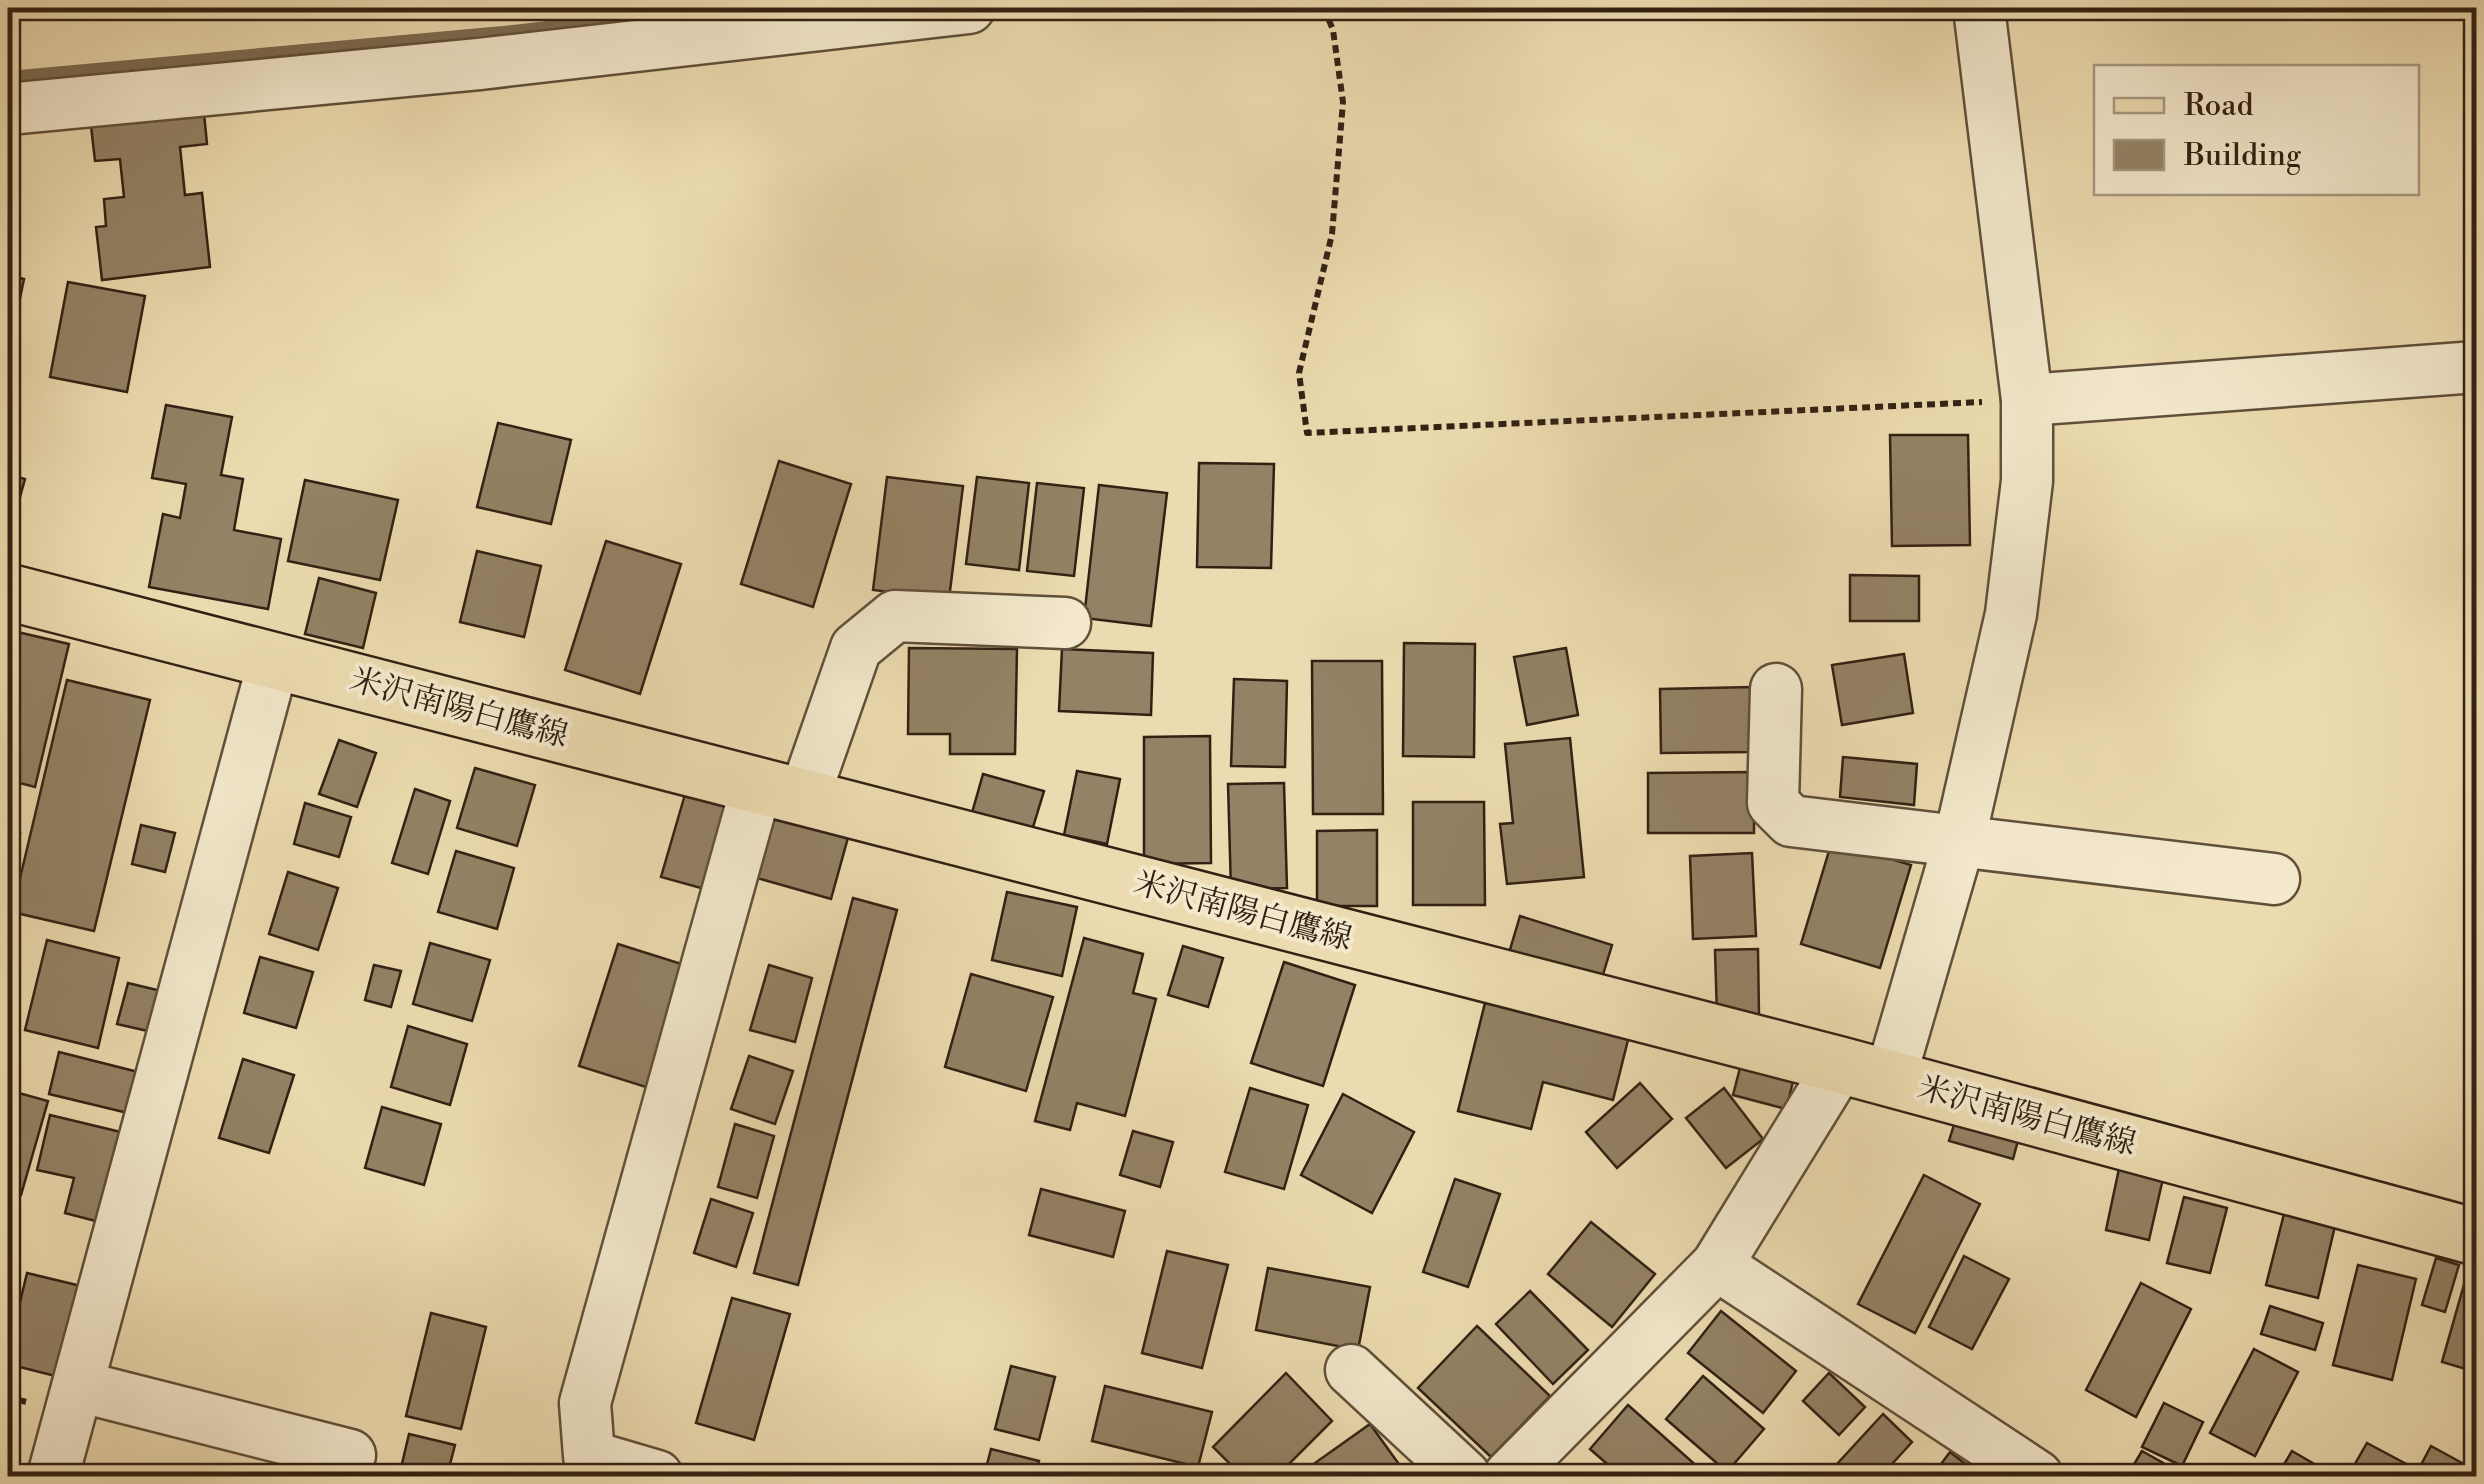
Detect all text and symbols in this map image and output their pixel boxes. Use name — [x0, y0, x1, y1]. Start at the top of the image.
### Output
legend — [2094, 65, 2419, 195]
text: Road — [2184, 87, 2254, 125]
text: Building — [2183, 137, 2302, 175]
street label: 米沢南陽白鷹線 — [346, 660, 572, 756]
street label: 米沢南陽白鷹線 — [1130, 863, 1356, 959]
street label: 米沢南陽白鷹線 — [1914, 1068, 2140, 1164]

